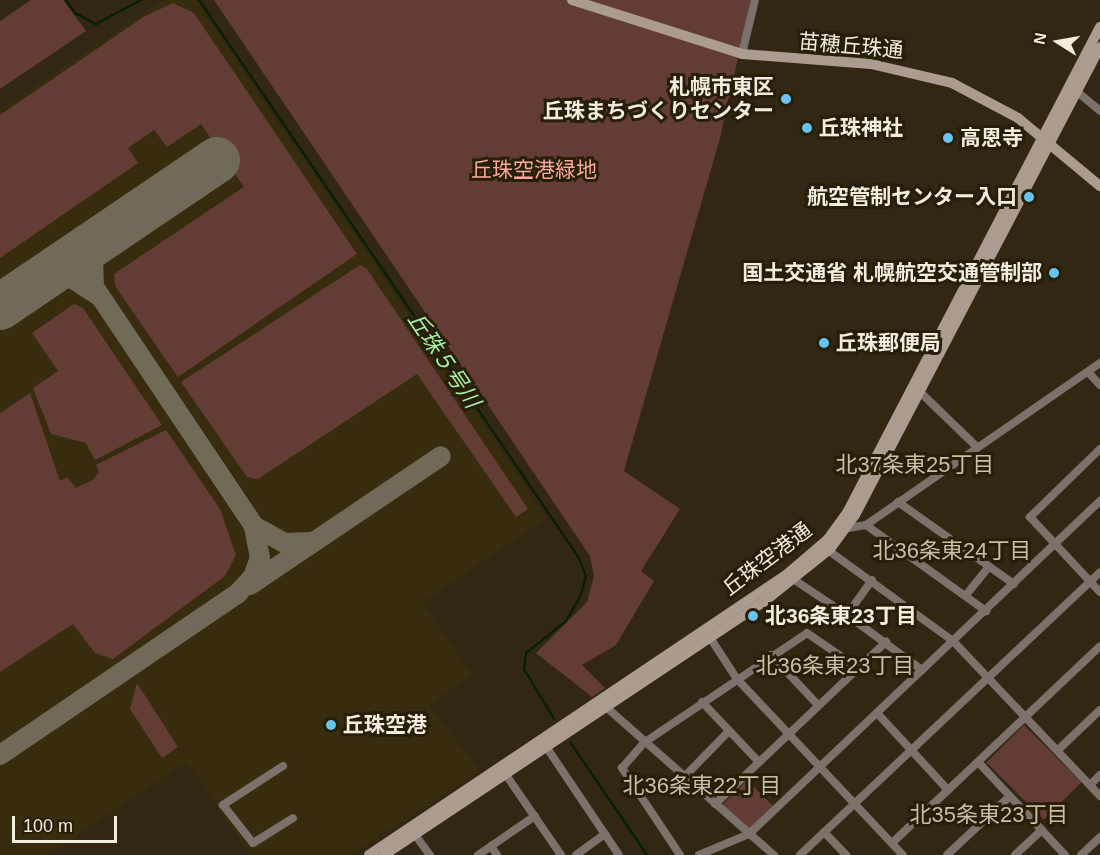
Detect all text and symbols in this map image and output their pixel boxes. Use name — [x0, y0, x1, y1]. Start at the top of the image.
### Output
north arrow — [1028, 12, 1088, 72]
street label: 苗穂丘珠通 — [798, 29, 904, 63]
text: N — [1030, 31, 1049, 46]
place label: 札幌市東区 丘珠まちづくりセンター — [543, 74, 774, 124]
marker: 札幌市東区 丘珠まちづくりセンター — [779, 92, 793, 106]
place label: 丘珠神社 — [819, 115, 903, 141]
marker: 丘珠神社 — [800, 121, 814, 135]
place label: 高恩寺 — [960, 125, 1023, 151]
marker: 高恩寺 — [941, 131, 955, 145]
park label: 丘珠空港緑地 — [471, 157, 597, 183]
place label: 航空管制センター入口 — [807, 184, 1017, 210]
marker: 航空管制センター入口 — [1022, 190, 1036, 204]
place label: 国土交通省 札幌航空交通管制部 — [742, 260, 1042, 286]
marker: 国土交通省 札幌航空交通管制部 — [1047, 266, 1061, 280]
water label: 丘珠５号川 — [402, 307, 486, 413]
place label: 丘珠郵便局 — [836, 330, 941, 356]
marker: 丘珠郵便局 — [817, 336, 831, 350]
district label: 北37条東25丁目 — [836, 452, 994, 478]
street label: 丘珠空港通 — [717, 517, 817, 601]
district label: 北36条東24丁目 — [873, 538, 1031, 564]
place label: 北36条東23丁目 — [765, 603, 917, 629]
marker: 北36条東23丁目 — [746, 609, 760, 623]
district label: 北36条東23丁目 — [756, 653, 914, 679]
place label: 丘珠空港 — [343, 712, 427, 738]
marker: 丘珠空港 — [324, 718, 338, 732]
district label: 北36条東22丁目 — [623, 773, 781, 799]
district label: 北35条東23丁目 — [910, 802, 1068, 828]
scale bar — [15, 804, 120, 842]
text: 100 m — [23, 816, 73, 836]

